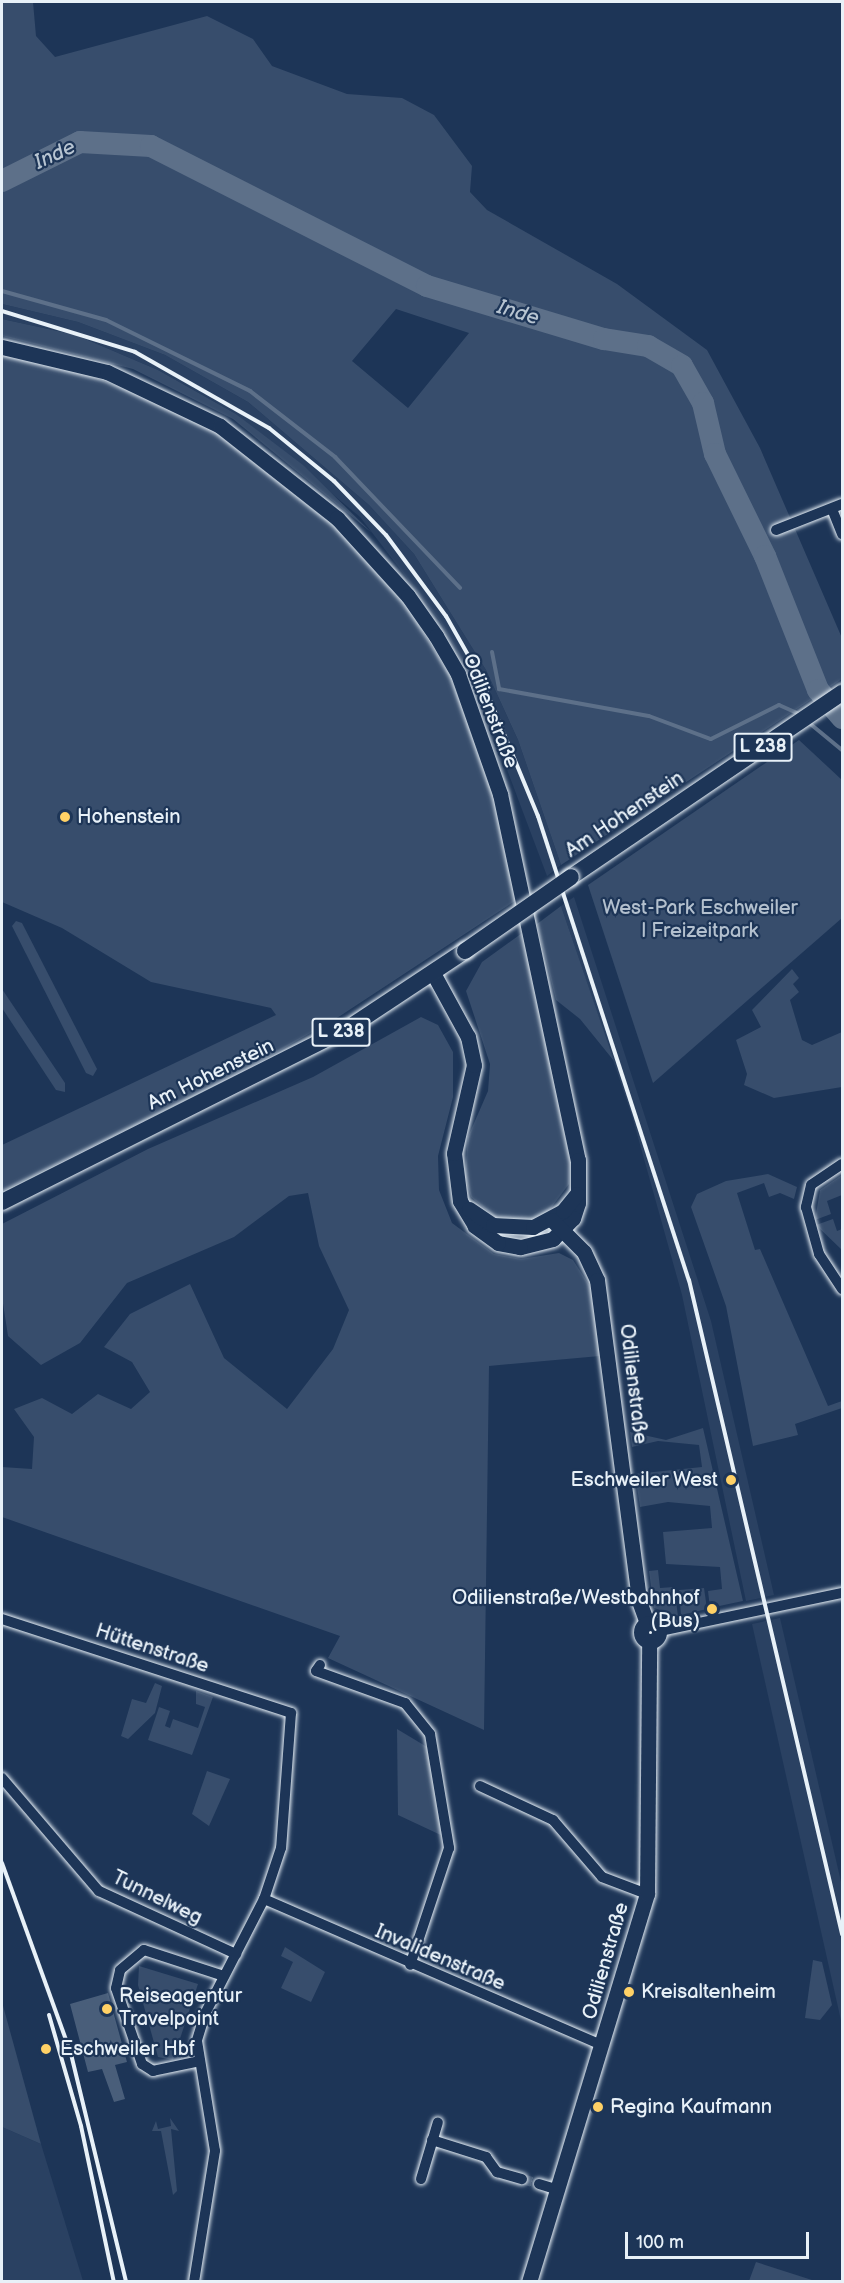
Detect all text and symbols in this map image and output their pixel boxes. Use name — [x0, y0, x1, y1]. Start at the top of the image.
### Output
water label: Inde — [30, 135, 80, 175]
water label: Inde — [494, 295, 542, 331]
street label: Odilienstraße — [457, 650, 523, 772]
road number: L 238 — [733, 732, 793, 762]
street label: Am Hohenstein — [561, 767, 689, 863]
place label: Hohenstein — [77, 805, 180, 829]
marker: Hohenstein — [58, 810, 72, 824]
park label: West-Park Eschweiler | Freizeitpark — [602, 896, 798, 943]
road number: L 238 — [311, 1017, 371, 1047]
street label: Am Hohenstein — [144, 1034, 278, 1116]
street label: Odilienstraße — [614, 1323, 652, 1445]
place label: Eschweiler West — [570, 1468, 718, 1492]
marker: Eschweiler West — [722, 1471, 740, 1489]
place label: Odilienstraße/Westbahnhof (Bus) — [452, 1586, 700, 1633]
marker: Odilienstraße/Westbahnhof (Bus) — [705, 1602, 719, 1616]
street label: Hüttenstraße — [92, 1619, 212, 1679]
street label: Tunnelweg — [108, 1866, 206, 1930]
street label: Odilienstraße — [578, 1900, 634, 2022]
street label: Invalidenstraße — [371, 1920, 509, 1996]
place label: Kreisaltenheim — [641, 1980, 776, 2004]
place label: Reiseagentur Travelpoint — [119, 1985, 242, 2032]
marker: Kreisaltenheim — [622, 1985, 636, 1999]
marker: Reiseagentur Travelpoint — [100, 2002, 114, 2016]
place label: Eschweiler Hbf — [60, 2037, 195, 2061]
marker: Eschweiler Hbf — [37, 2040, 55, 2058]
place label: Regina Kaufmann — [610, 2095, 772, 2119]
marker: Regina Kaufmann — [591, 2100, 605, 2114]
scale bar — [628, 2220, 812, 2258]
text: 100 m — [636, 2232, 684, 2253]

